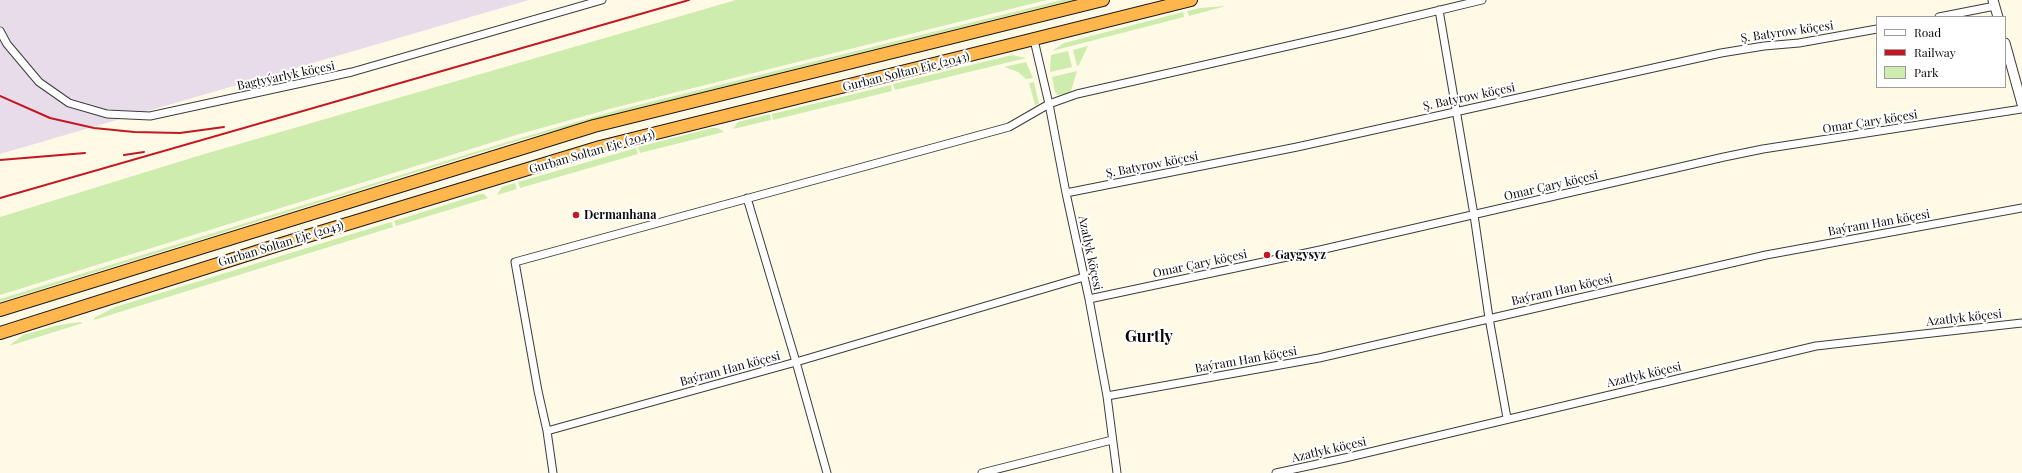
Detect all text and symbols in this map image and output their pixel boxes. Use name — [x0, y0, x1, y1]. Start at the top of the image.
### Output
legend — [1876, 16, 2006, 88]
street label: Ş. Batyrow köçesi — [1740, 18, 1834, 46]
text: Road — [1914, 24, 1941, 40]
text: Railway — [1914, 44, 1956, 60]
street label: Gurban Soltan Eje (2043) — [841, 49, 971, 95]
street label: Bagtyýarlyk köçesi — [236, 59, 336, 93]
text: Park — [1914, 64, 1939, 80]
street label: Ş. Batyrow köçesi — [1422, 80, 1516, 114]
street label: Omar Çary köçesi — [1821, 107, 1919, 137]
street label: Gurban Soltan Eje (2043) — [527, 127, 657, 177]
street label: Ş. Batyrow köçesi — [1105, 149, 1199, 181]
street label: Omar Çary köçesi — [1503, 168, 1599, 204]
street label: Baýram Han köçesi — [1827, 207, 1931, 239]
place label: Dermanhana — [584, 208, 656, 222]
marker: Dermanhana — [571, 210, 581, 220]
street label: Azatlyk köçesi — [1075, 214, 1105, 292]
street label: Gurban Soltan Eje (2043) — [217, 218, 345, 270]
street label: Omar Çary köçesi — [1152, 247, 1248, 281]
place label: Gaygysyz — [1275, 248, 1326, 262]
marker: Gaygysyz — [1262, 250, 1272, 260]
street label: Baýram Han köçesi — [1510, 271, 1614, 309]
street label: Azatlyk köçesi — [1926, 307, 2002, 329]
district label: Gurtly — [1125, 327, 1173, 347]
street label: Baýram Han köçesi — [1194, 344, 1298, 376]
street label: Baýram Han köçesi — [678, 349, 782, 389]
street label: Azatlyk köçesi — [1605, 359, 1683, 391]
street label: Azatlyk köçesi — [1290, 434, 1368, 466]

